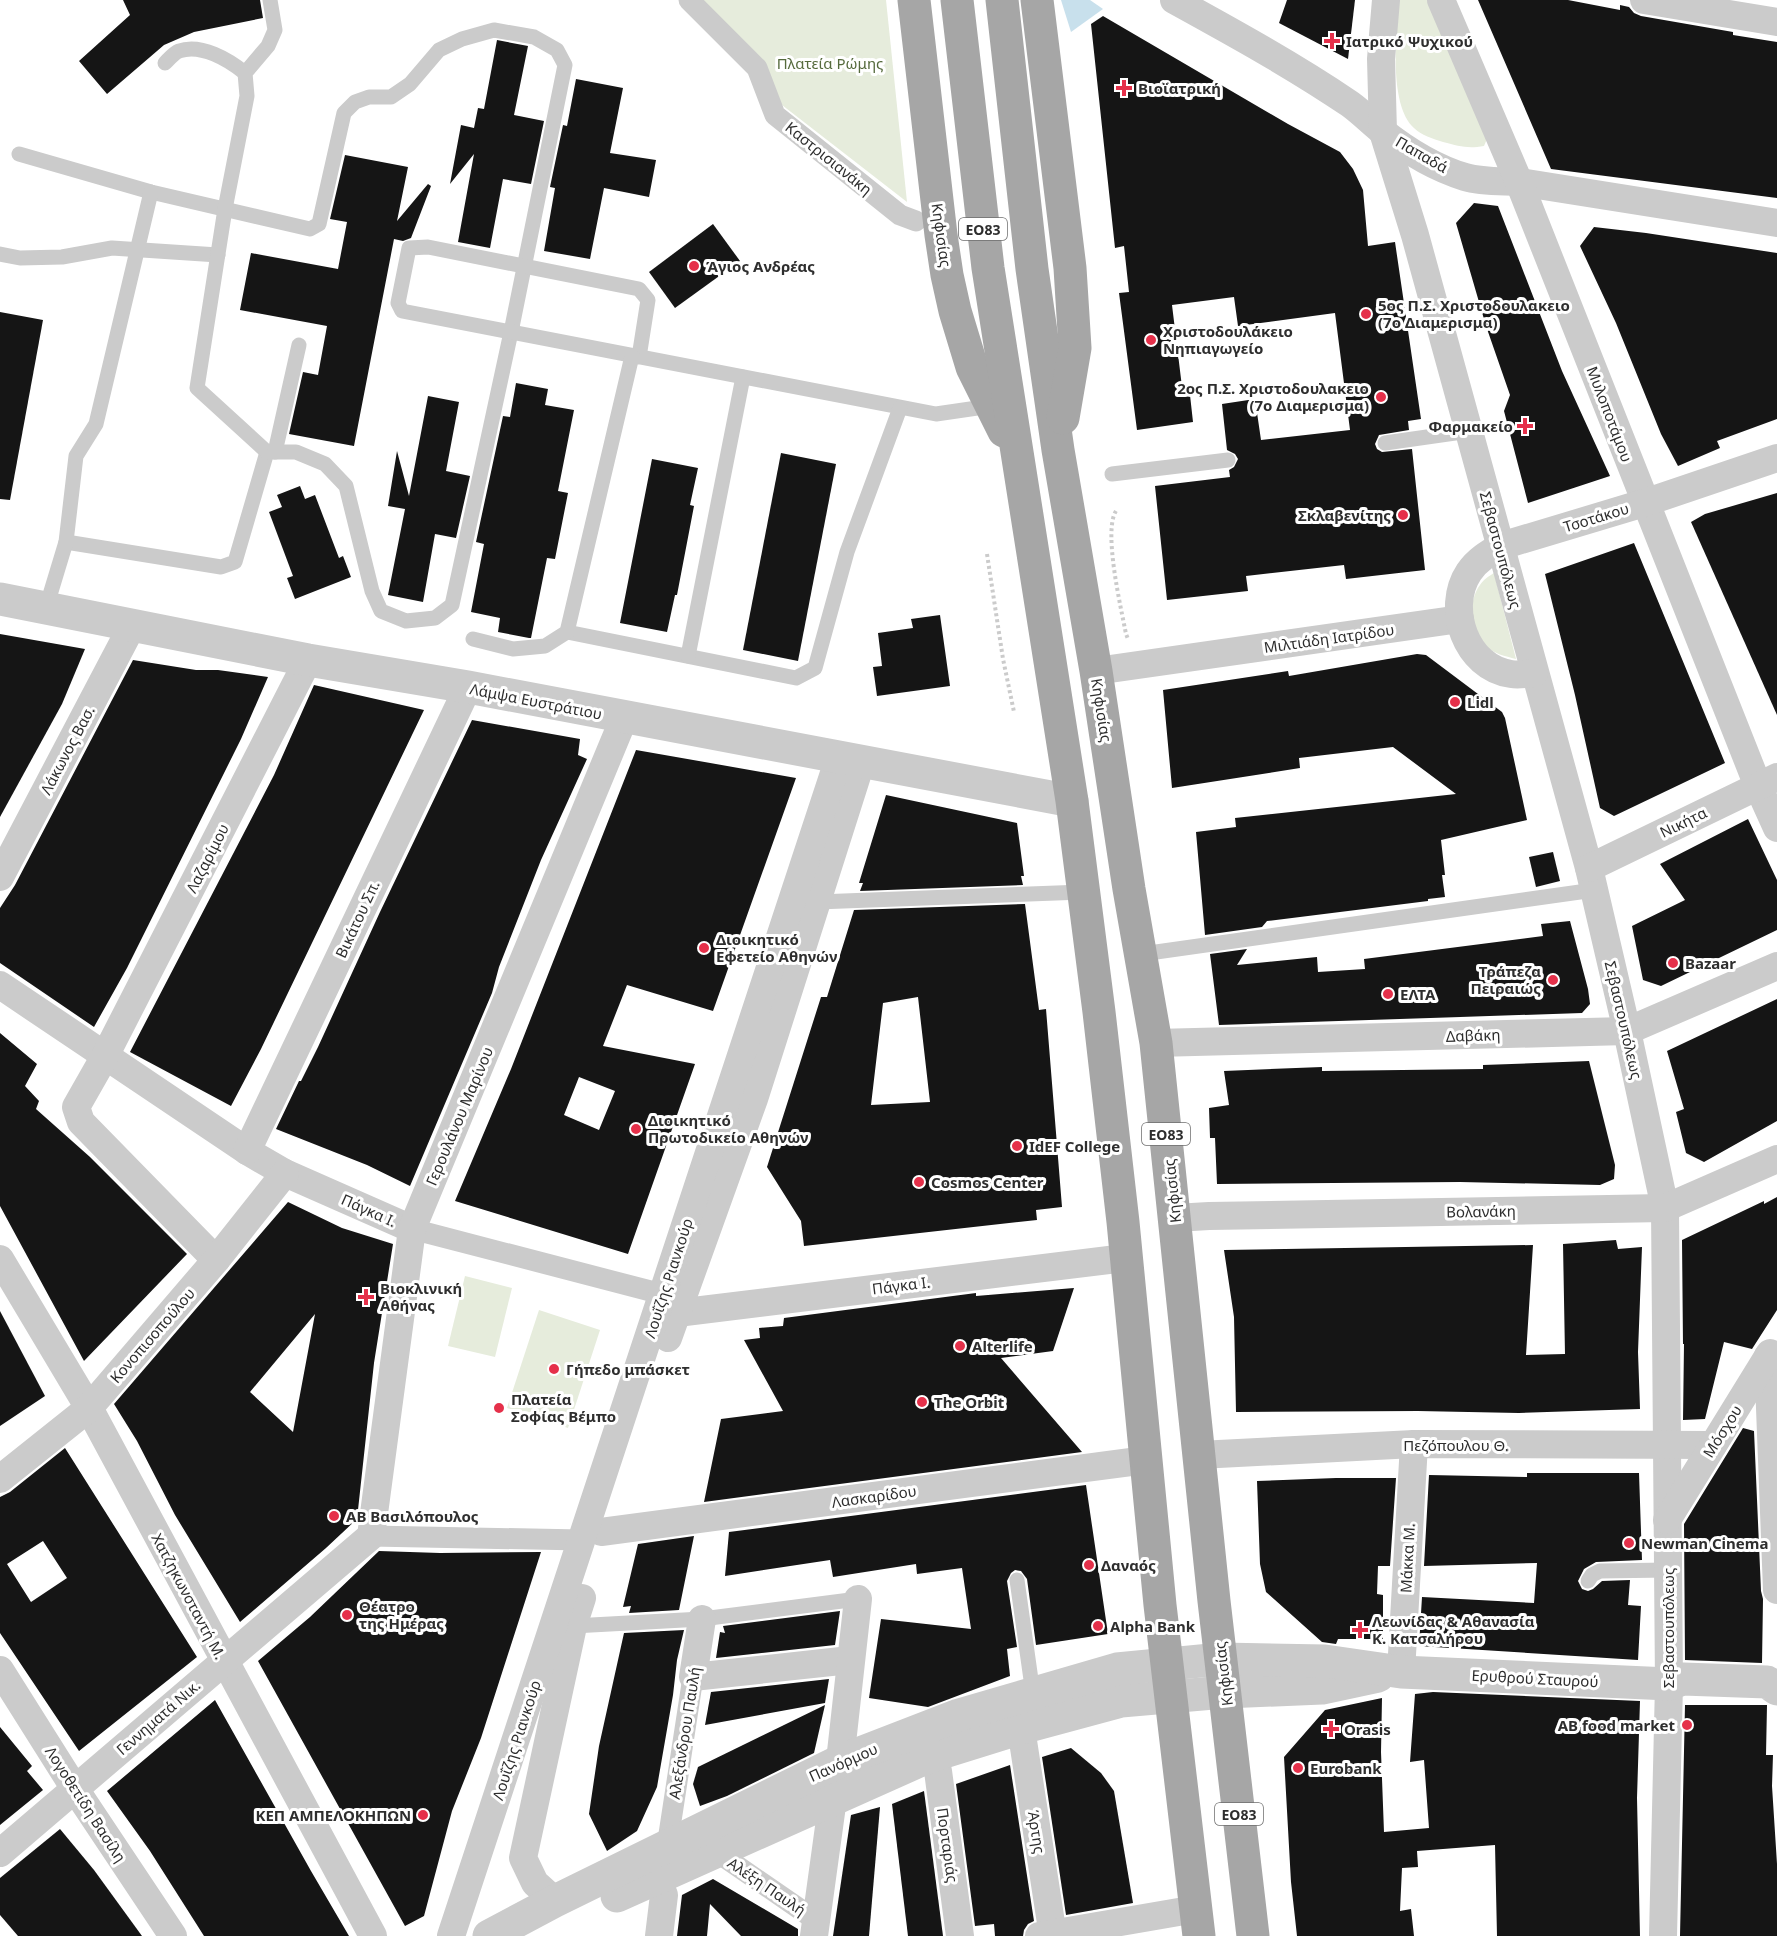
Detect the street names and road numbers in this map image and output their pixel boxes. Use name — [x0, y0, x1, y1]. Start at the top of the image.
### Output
street label: Καστρισιανάκη — [782, 117, 876, 199]
street label: Παπαδά — [1392, 131, 1452, 177]
street label: Κηφισίας — [928, 202, 956, 268]
road number: ΕΟ83 — [959, 218, 1007, 240]
street label: Μυλοποτάμου — [1583, 363, 1637, 465]
street label: Σεβαστουπόλεως — [1476, 489, 1526, 611]
street label: Τσοτάκου — [1561, 498, 1631, 536]
street label: Μιλτιάδη Ιατρίδου — [1263, 619, 1395, 657]
street label: Κηφισίας — [1087, 677, 1117, 743]
street label: Λάμψα Ευστράτιου — [468, 678, 604, 724]
street label: Λάκωνος Βασ. — [35, 702, 99, 798]
street label: Νικήτα — [1656, 802, 1710, 842]
street label: Λαζαρίμου — [181, 820, 233, 896]
street label: Βικάτου Σπ. — [330, 877, 384, 961]
street label: Σεβαστουπόλεως — [1601, 959, 1647, 1081]
street label: Δαβάκη — [1445, 1024, 1501, 1046]
street label: Γερουλάνου Μαρίνου — [421, 1044, 497, 1188]
road number: ΕΟ83 — [1142, 1123, 1190, 1145]
street label: Κηφισίας — [1159, 1158, 1185, 1224]
street label: Πάγκα Ι. — [338, 1189, 400, 1231]
street label: Βολανάκη — [1446, 1200, 1516, 1222]
street label: Λουΐζης Ριανκούρ — [639, 1216, 697, 1340]
street label: Πάγκα Ι. — [871, 1272, 931, 1298]
street label: Κονοπισοπούλου — [105, 1283, 199, 1387]
street label: Μόσχου — [1698, 1401, 1746, 1461]
street label: Πεζόπουλου Θ. — [1403, 1435, 1509, 1455]
street label: Λασκαρίδου — [830, 1480, 918, 1512]
street label: Μάκκα Μ. — [1395, 1523, 1419, 1593]
street label: Χατζηκωνσταντή Μ. — [147, 1530, 231, 1662]
street label: Σεβαστουπόλεως — [1658, 1568, 1678, 1688]
street label: Κηφισίας — [1209, 1641, 1237, 1707]
street label: Αλεξάνδρου Παυλή — [664, 1665, 704, 1801]
street label: Ερυθρού Σταυρού — [1471, 1665, 1599, 1691]
street label: Γεννηματά Νικ. — [112, 1675, 204, 1759]
street label: Λουΐζης Ριανκούρ — [487, 1678, 545, 1802]
street label: Πανόρμου — [806, 1738, 880, 1786]
street label: Λογοθετίδη Βασίλη — [41, 1742, 131, 1866]
road number: ΕΟ83 — [1215, 1803, 1263, 1825]
street label: Πορταριάς — [933, 1806, 963, 1884]
street label: Άρτης — [1024, 1809, 1050, 1855]
street label: Αλέξη Παυλή — [724, 1852, 810, 1920]

